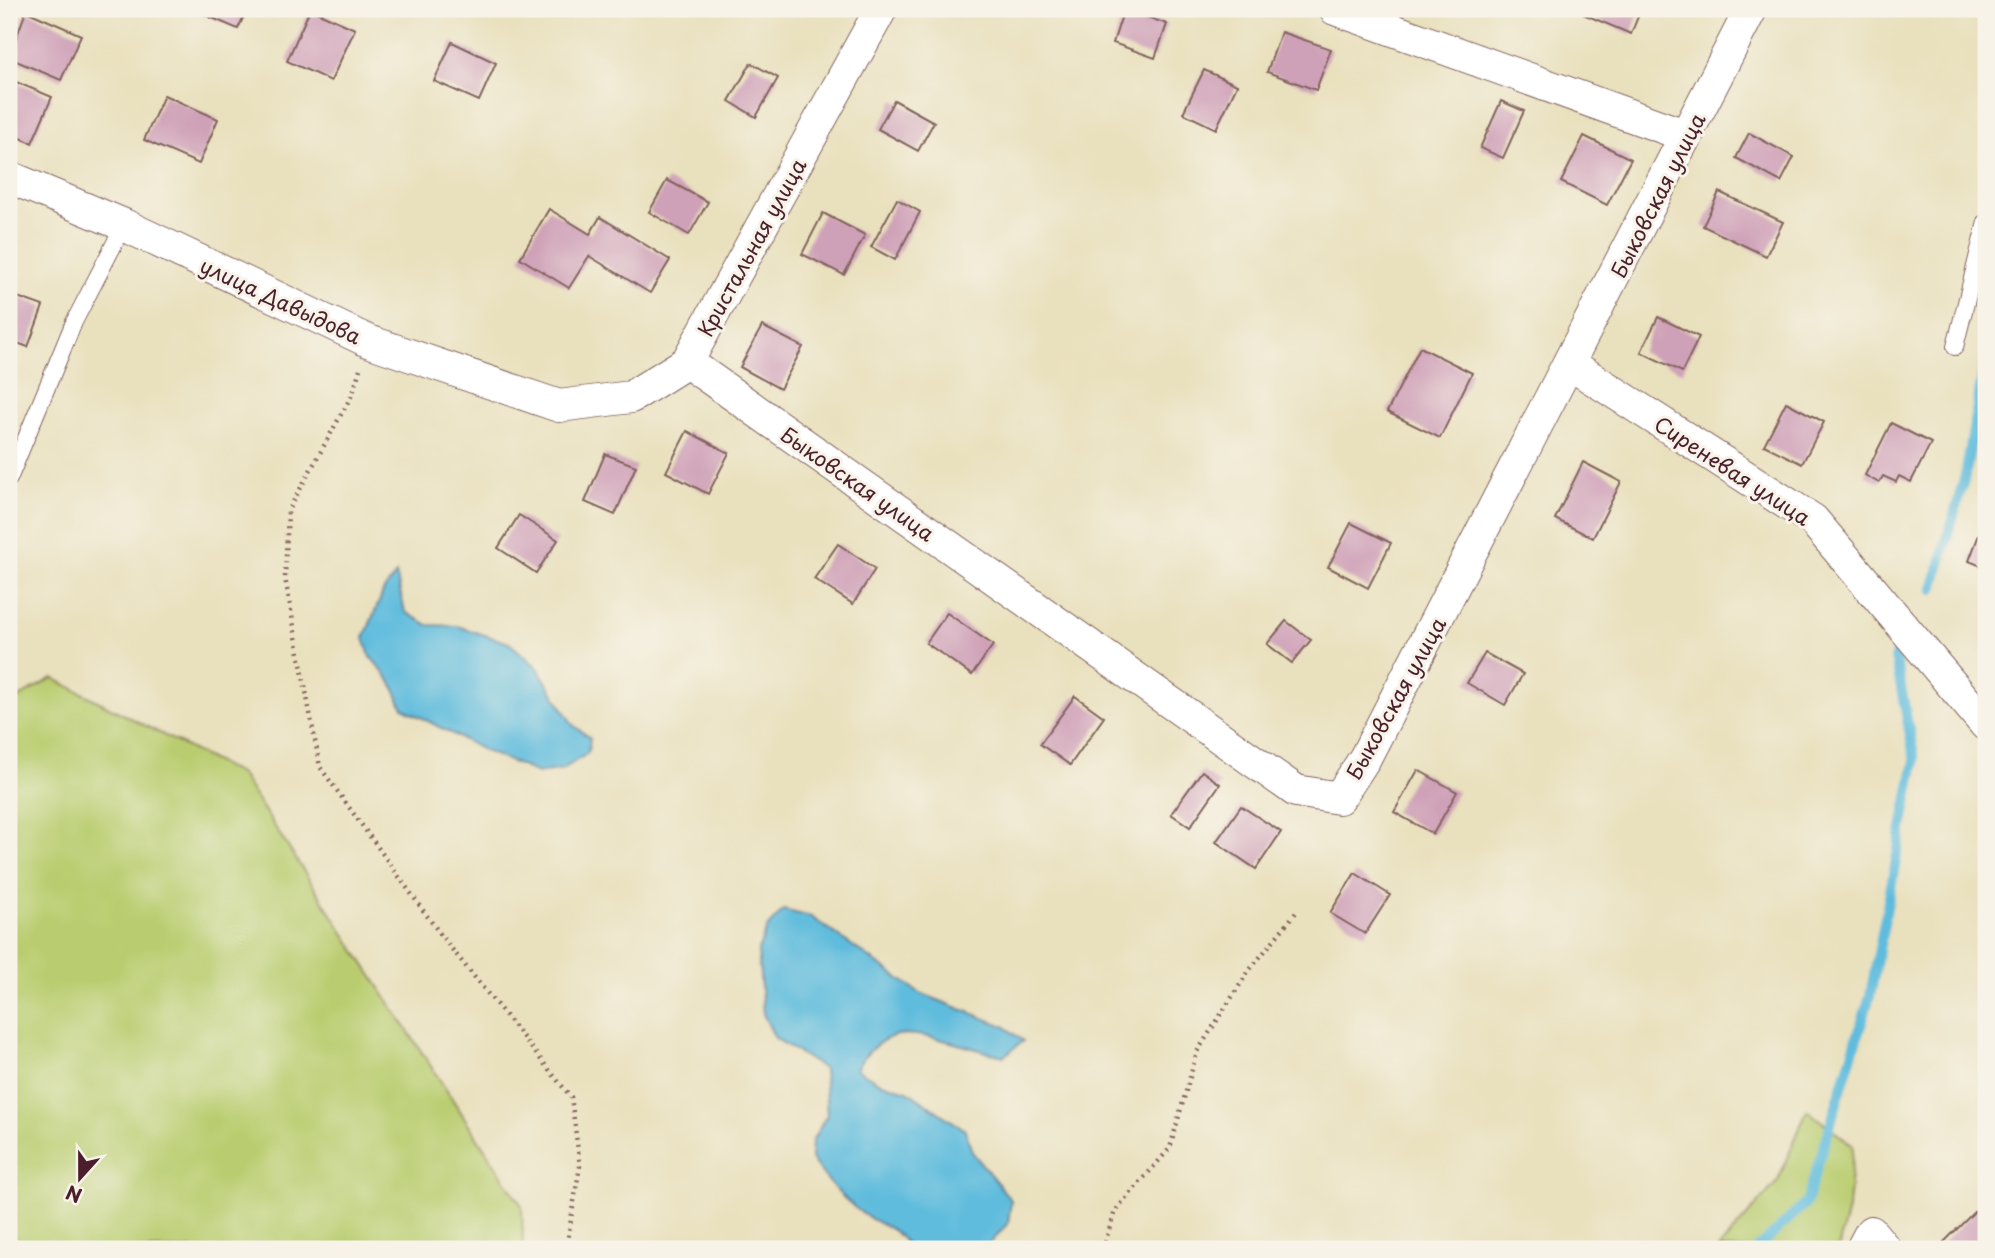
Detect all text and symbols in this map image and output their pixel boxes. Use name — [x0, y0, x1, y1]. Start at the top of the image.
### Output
street label: Быковская улица — [1601, 106, 1713, 283]
street label: Кристальная улица — [689, 151, 814, 342]
street label: улица Давыдова — [195, 249, 367, 351]
street label: Сиреневая улица — [1649, 407, 1818, 533]
street label: Быковская улица — [774, 418, 942, 549]
street label: Быковская улица — [1337, 610, 1453, 785]
north arrow — [46, 1142, 116, 1212]
text: N — [62, 1179, 86, 1211]

